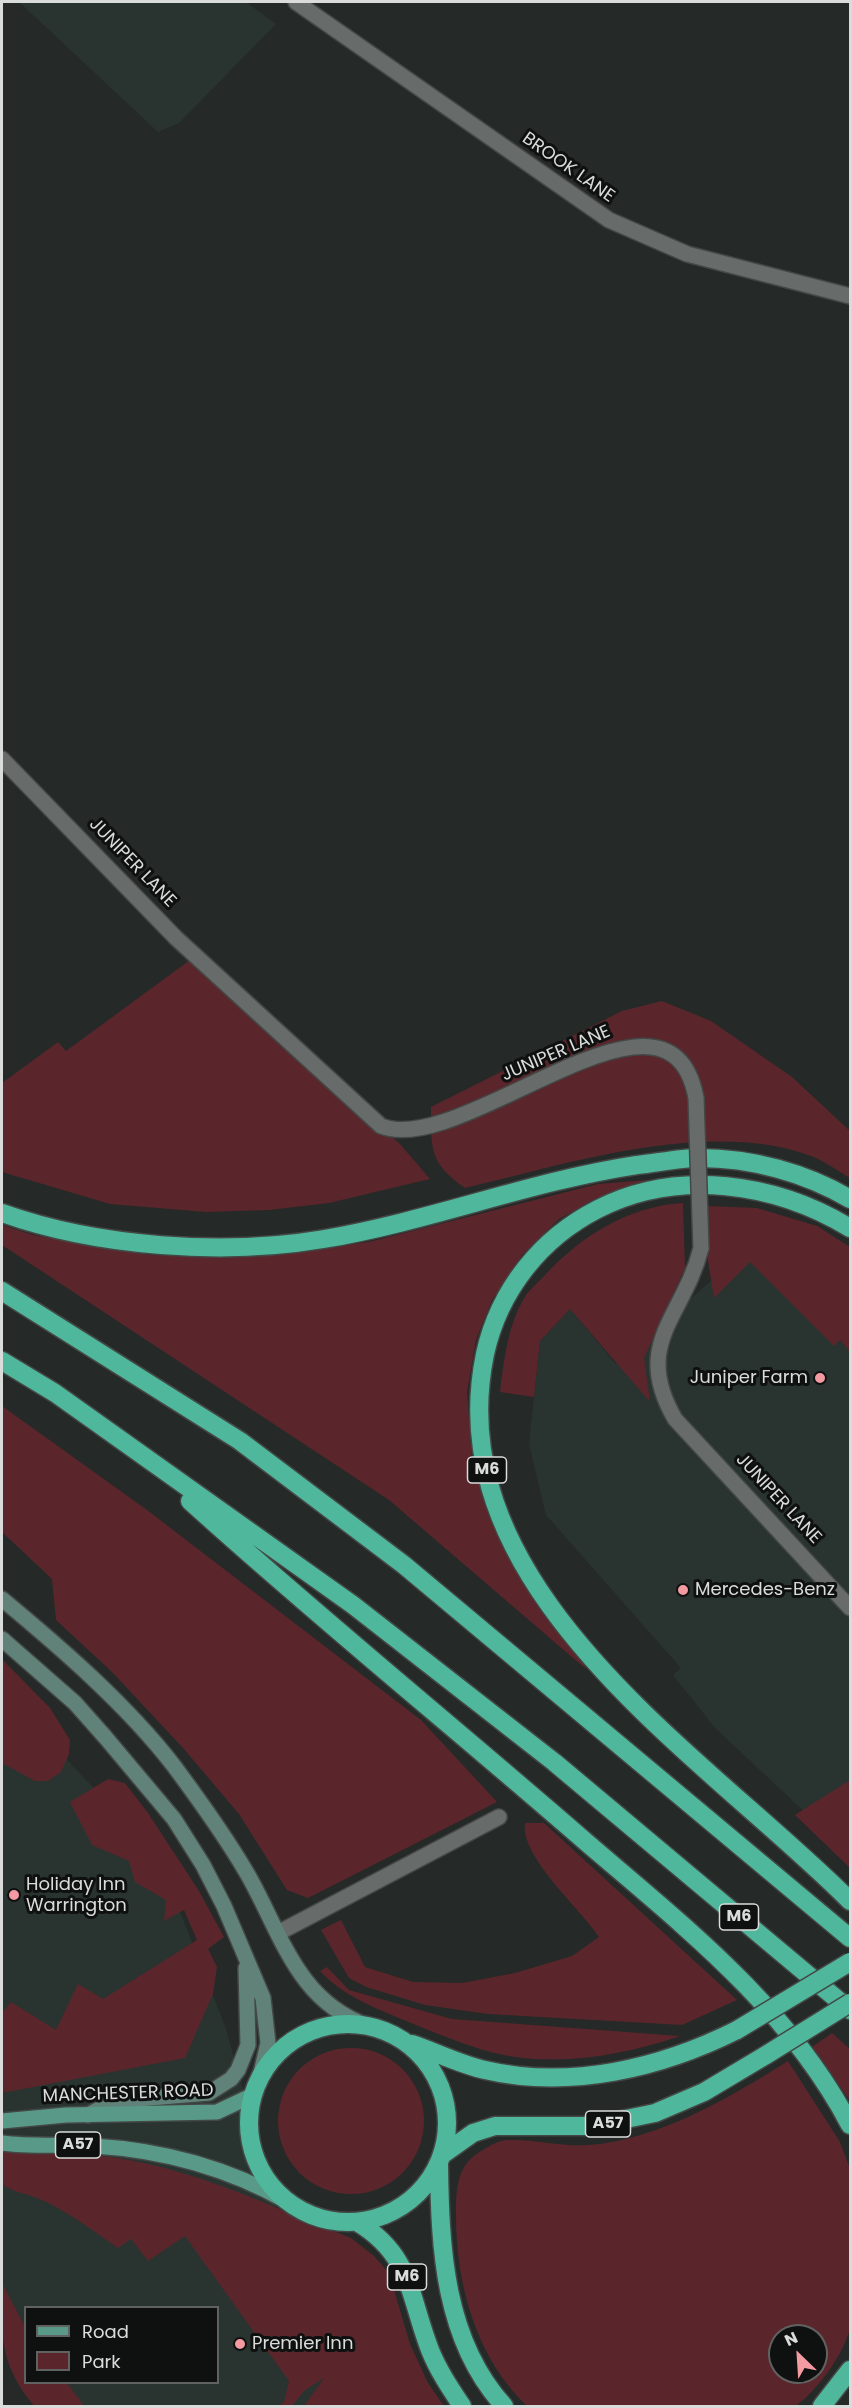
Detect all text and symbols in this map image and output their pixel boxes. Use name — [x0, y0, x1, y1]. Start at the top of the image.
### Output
street label: BROOK LANE — [518, 128, 618, 208]
street label: JUNIPER LANE — [84, 814, 180, 912]
street label: JUNIPER LANE — [498, 1021, 614, 1087]
place label: Juniper Farm — [690, 1367, 808, 1389]
marker: Juniper Farm — [813, 1371, 827, 1385]
street label: JUNIPER LANE — [731, 1449, 825, 1549]
road number: M6 — [468, 1457, 506, 1483]
place label: Mercedes-Benz — [695, 1579, 835, 1601]
marker: Mercedes-Benz — [676, 1583, 690, 1597]
place label: Holiday Inn Warrington — [26, 1874, 127, 1916]
marker: Holiday Inn Warrington — [7, 1888, 21, 1902]
road number: M6 — [720, 1904, 758, 1930]
street label: MANCHESTER ROAD — [42, 2080, 214, 2108]
road number: A57 — [586, 2111, 630, 2137]
road number: A57 — [56, 2132, 100, 2158]
road number: M6 — [388, 2264, 426, 2290]
legend — [24, 2306, 219, 2384]
text: Road — [82, 2319, 129, 2344]
north arrow — [768, 2324, 828, 2384]
text: N — [781, 2326, 801, 2352]
place label: Premier Inn — [252, 2333, 353, 2355]
marker: Premier Inn — [233, 2337, 247, 2351]
text: Park — [82, 2349, 121, 2374]

